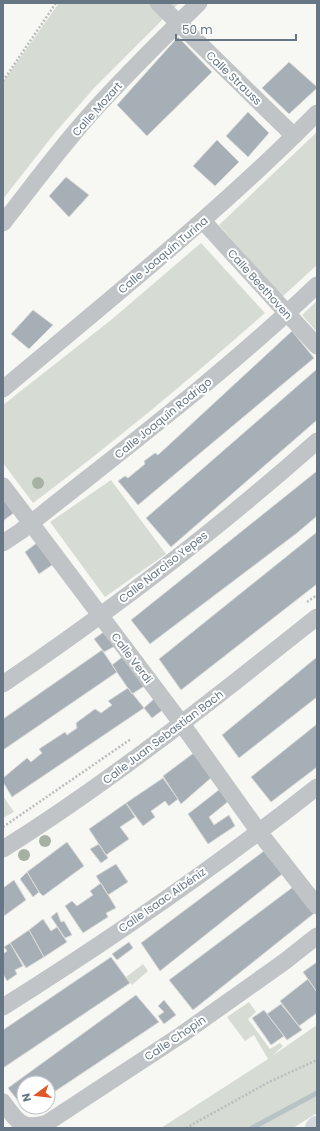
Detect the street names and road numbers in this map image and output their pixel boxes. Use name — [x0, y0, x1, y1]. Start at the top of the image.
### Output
street label: Calle Strauss — [203, 47, 266, 109]
street label: Calle Mozart — [68, 78, 126, 140]
street label: Calle Joaquín Turina — [115, 213, 211, 297]
street label: Calle Beethoven — [224, 245, 296, 323]
street label: Calle Joaquín Rodrigo — [111, 374, 215, 462]
street label: Calle Narciso Yepes — [115, 527, 211, 607]
street label: Calle Verdi — [108, 629, 156, 687]
street label: Calle Juan Sebastian Bach — [99, 686, 227, 788]
street label: Calle Isaac Albéniz — [115, 864, 209, 936]
street label: Calle Chopin — [141, 1012, 209, 1064]

